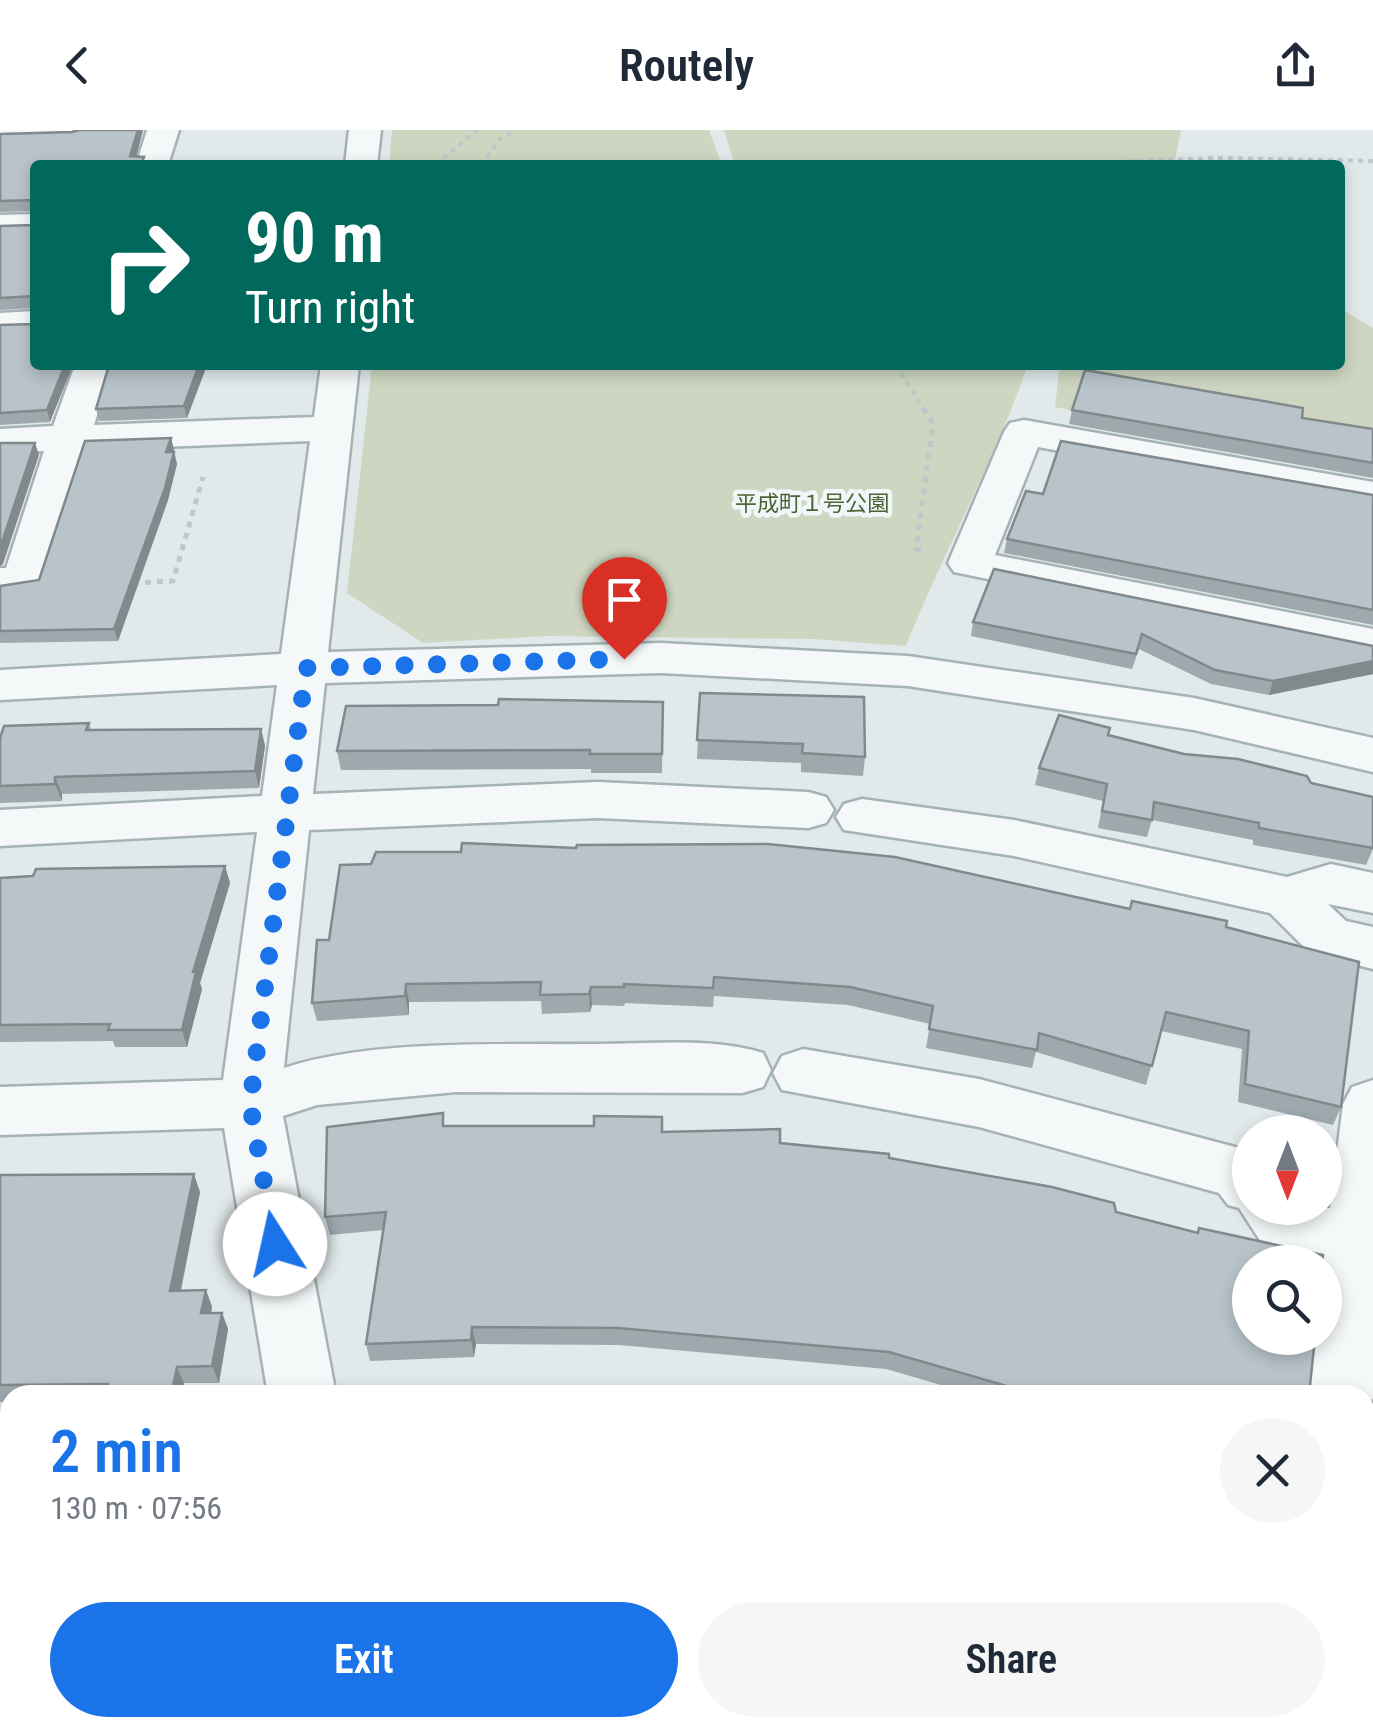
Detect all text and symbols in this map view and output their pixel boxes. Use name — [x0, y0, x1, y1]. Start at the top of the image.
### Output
icon: back — [50, 38, 105, 93]
icon: share — [1268, 38, 1323, 93]
text: Routely — [619, 39, 754, 92]
text: 90 m — [245, 197, 384, 279]
icon: right — [80, 200, 210, 330]
text: Turn right — [245, 281, 415, 334]
park label: 平成町１号公園 — [735, 491, 889, 516]
pin — [582, 557, 667, 660]
icon: arrive — [597, 572, 652, 627]
north arrow — [1232, 1115, 1342, 1225]
map controls — [1232, 1115, 1342, 1355]
position arrow — [223, 1192, 327, 1296]
button: search — [1232, 1245, 1342, 1355]
text: 2 min — [50, 1416, 183, 1487]
button: close — [1220, 1418, 1325, 1523]
text: 130 m · 07:56 — [50, 1489, 222, 1527]
button: Exit — [50, 1602, 678, 1717]
button: Share — [698, 1602, 1325, 1717]

